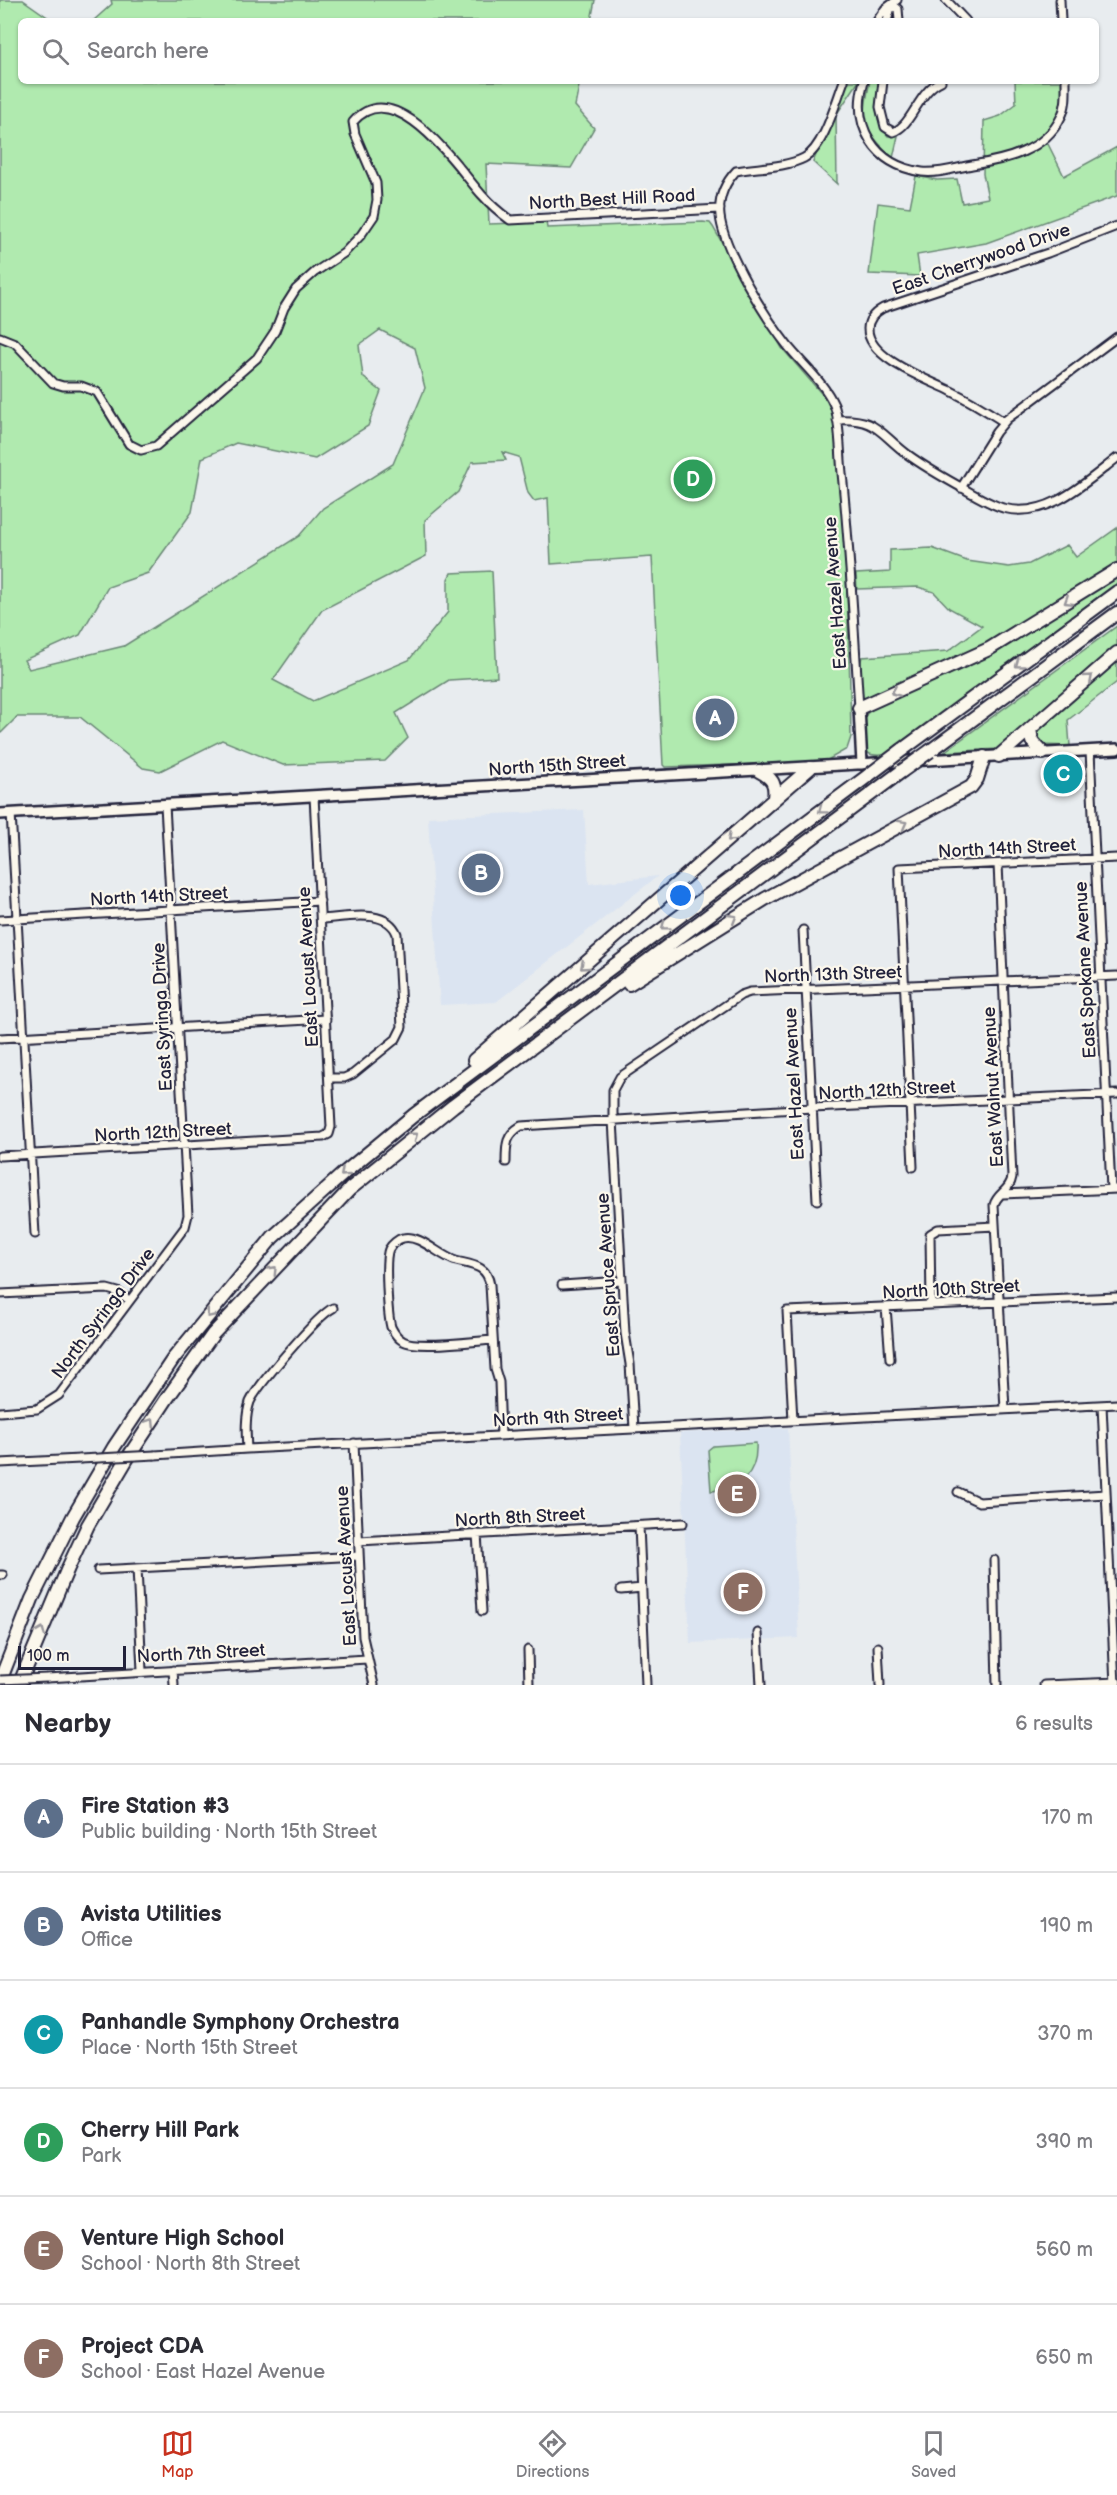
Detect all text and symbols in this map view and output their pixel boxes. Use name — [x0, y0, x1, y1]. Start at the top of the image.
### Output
search box — [18, 18, 1099, 84]
icon: search — [39, 35, 72, 68]
text: Search here — [87, 38, 209, 65]
street label: North Best Hill Road — [528, 185, 696, 214]
street label: East Cherrywood Drive — [889, 219, 1073, 300]
pin: D — [674, 456, 712, 502]
street label: East Hazel Avenue — [820, 516, 851, 670]
one-way arrow — [1063, 594, 1074, 605]
one-way arrow — [1015, 657, 1026, 668]
one-way arrow — [1082, 674, 1093, 685]
one-way arrow — [891, 685, 902, 697]
pin: A — [696, 696, 734, 740]
street label: North 15th Street — [488, 750, 627, 781]
pin: C — [1044, 752, 1082, 796]
one-way arrow — [817, 802, 828, 813]
one-way arrow — [897, 820, 907, 831]
one-way arrow — [727, 831, 737, 842]
street label: North 14th Street — [937, 834, 1077, 863]
pin: B — [462, 850, 500, 896]
your location — [666, 881, 695, 910]
street label: East Spokane Avenue — [1070, 881, 1101, 1059]
street label: North 14th Street — [89, 882, 229, 911]
street label: East Locust Avenue — [294, 886, 323, 1048]
one-way arrow — [727, 914, 737, 926]
one-way arrow — [661, 919, 672, 930]
street label: East Syringa Drive — [148, 942, 177, 1092]
one-way arrow — [580, 959, 591, 970]
street label: North 13th Street — [764, 962, 903, 987]
street label: East Walnut Avenue — [979, 1006, 1008, 1168]
street label: East Hazel Avenue — [780, 1007, 809, 1161]
street label: North 12th Street — [818, 1076, 957, 1105]
street label: North 12th Street — [94, 1118, 233, 1147]
one-way arrow — [408, 1132, 419, 1143]
one-way arrow — [340, 1166, 351, 1177]
street label: East Spruce Avenue — [592, 1192, 625, 1358]
street label: North Syringa Drive — [47, 1244, 160, 1383]
one-way arrow — [266, 1267, 277, 1278]
street label: North 10th Street — [882, 1275, 1021, 1304]
one-way arrow — [207, 1307, 218, 1318]
street label: North 9th Street — [492, 1404, 624, 1431]
one-way arrow — [144, 1417, 155, 1428]
pin: E — [718, 1472, 756, 1516]
street label: East Locust Avenue — [332, 1485, 361, 1647]
street label: North 8th Street — [454, 1504, 586, 1531]
pin: F — [724, 1570, 762, 1614]
one-way arrow — [34, 1626, 46, 1637]
street label: North 7th Street — [136, 1640, 266, 1667]
scale bar — [18, 1643, 126, 1670]
text: 100 m — [27, 1647, 70, 1666]
text: Nearby — [24, 1709, 111, 1740]
text: 6 results — [1015, 1712, 1093, 1736]
text: Fire Station #3 — [81, 1793, 229, 1820]
text: A — [37, 1806, 50, 1830]
text: 170 m — [1042, 1806, 1093, 1830]
text: Public building · North 15th Street — [81, 1820, 377, 1844]
text: Avista Utilities — [81, 1901, 222, 1928]
text: B — [36, 1914, 51, 1938]
text: 190 m — [1040, 1914, 1093, 1938]
text: Office — [81, 1928, 133, 1952]
text: Panhandle Symphony Orchestra — [81, 2009, 400, 2036]
text: C — [36, 2022, 51, 2046]
text: 370 m — [1037, 2022, 1093, 2046]
text: Place · North 15th Street — [81, 2036, 298, 2060]
text: Cherry Hill Park — [81, 2117, 239, 2144]
text: D — [37, 2130, 50, 2154]
text: 390 m — [1035, 2130, 1093, 2154]
text: Park — [81, 2144, 121, 2168]
text: Venture High School — [81, 2225, 284, 2252]
text: E — [37, 2238, 50, 2262]
text: 560 m — [1036, 2238, 1093, 2262]
text: School · North 8th Street — [81, 2252, 300, 2276]
text: Project CDA — [81, 2333, 203, 2360]
text: F — [37, 2346, 50, 2370]
text: 650 m — [1036, 2346, 1093, 2370]
text: School · East Hazel Avenue — [81, 2360, 325, 2384]
tab: Map — [161, 2427, 194, 2482]
tab: Directions — [516, 2427, 589, 2482]
tab: Saved — [911, 2427, 956, 2482]

